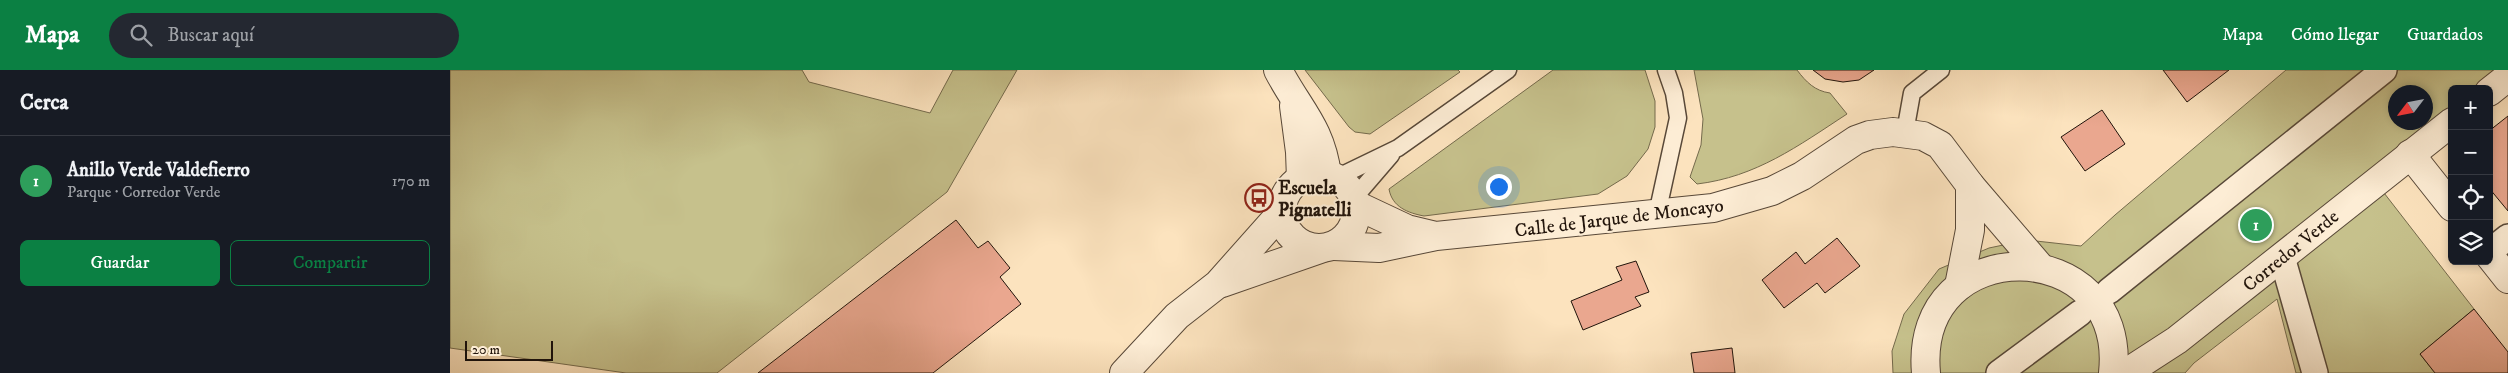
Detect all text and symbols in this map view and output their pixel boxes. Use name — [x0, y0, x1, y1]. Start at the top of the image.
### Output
search box — [109, 13, 459, 58]
text: Mapa — [25, 20, 79, 50]
icon: search — [127, 21, 155, 49]
text: Buscar aquí — [167, 24, 254, 47]
text: Mapa — [2222, 24, 2263, 46]
text: Cómo llegar — [2291, 24, 2379, 46]
text: Guardados — [2407, 24, 2483, 46]
north arrow — [2388, 85, 2433, 130]
map controls — [2448, 85, 2493, 265]
button: + — [2448, 85, 2493, 130]
text: Cerca — [20, 90, 68, 116]
button: − — [2448, 130, 2493, 175]
text: Anillo Verde Valdefierro — [67, 159, 250, 182]
text: 1 — [33, 171, 39, 191]
text: 170 m — [392, 171, 430, 191]
your location — [1486, 174, 1512, 200]
button: locate — [2448, 175, 2493, 220]
place label: Escuela Pignatelli — [1278, 177, 1352, 222]
text: Parque · Corredor Verde — [67, 182, 220, 202]
bus stop icon: Escuela Pignatelli — [1244, 183, 1274, 213]
street label: Calle de Jarque de Moncayo — [1513, 194, 1725, 244]
street label: Corredor Verde — [2238, 205, 2344, 297]
pin: 1 — [2240, 206, 2272, 244]
button: layers — [2448, 220, 2493, 265]
button: Guardar — [20, 240, 220, 286]
button: Compartir — [230, 240, 430, 286]
scale bar — [465, 338, 552, 361]
text: 20 m — [472, 341, 500, 359]

